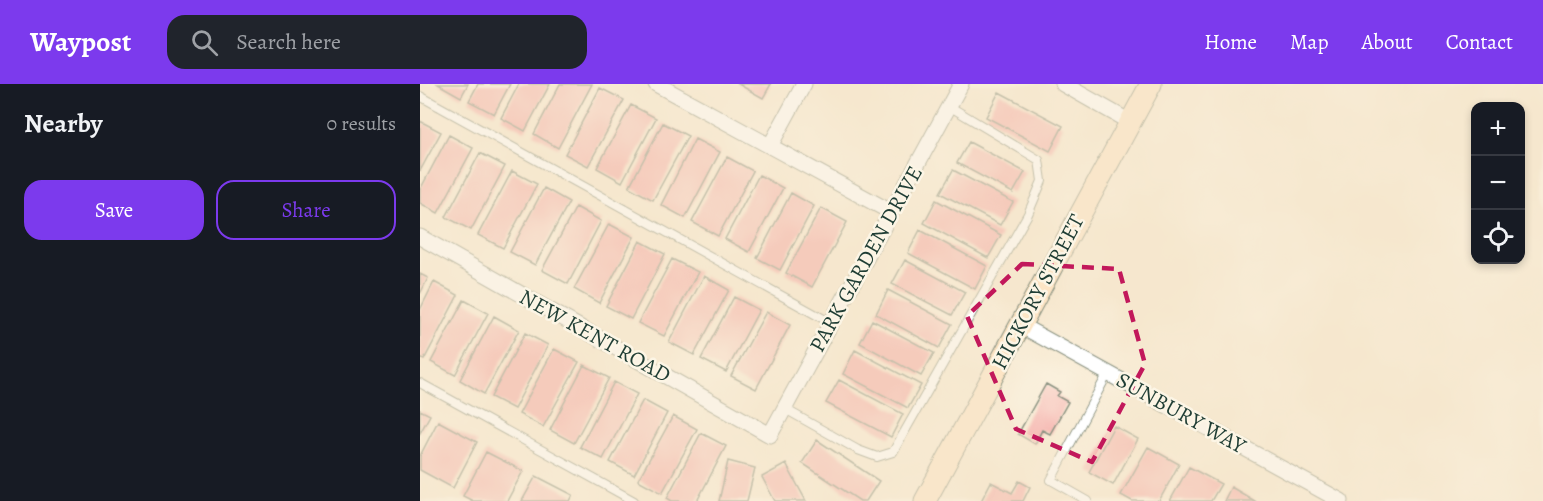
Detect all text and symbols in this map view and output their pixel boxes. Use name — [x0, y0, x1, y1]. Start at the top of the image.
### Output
search box — [167, 15, 587, 69]
text: Waypost — [30, 23, 131, 61]
icon: search — [188, 26, 221, 59]
text: Search here — [236, 27, 341, 57]
text: Home — [1204, 28, 1257, 56]
text: Map — [1290, 28, 1328, 56]
text: About — [1361, 28, 1413, 56]
text: Contact — [1446, 28, 1513, 56]
map controls — [1471, 102, 1525, 264]
button: + — [1471, 102, 1525, 156]
text: Nearby — [24, 106, 103, 141]
text: 0 results — [327, 110, 396, 137]
button: − — [1471, 156, 1525, 210]
street label: PARK GARDEN DRIVE — [802, 160, 930, 358]
button: Save — [24, 180, 204, 240]
button: Share — [216, 180, 396, 240]
street label: HICKORY STREET — [984, 209, 1092, 375]
button: locate — [1471, 210, 1525, 264]
street label: NEW KENT ROAD — [514, 282, 676, 390]
street label: SUNBURY WAY — [1111, 365, 1252, 461]

